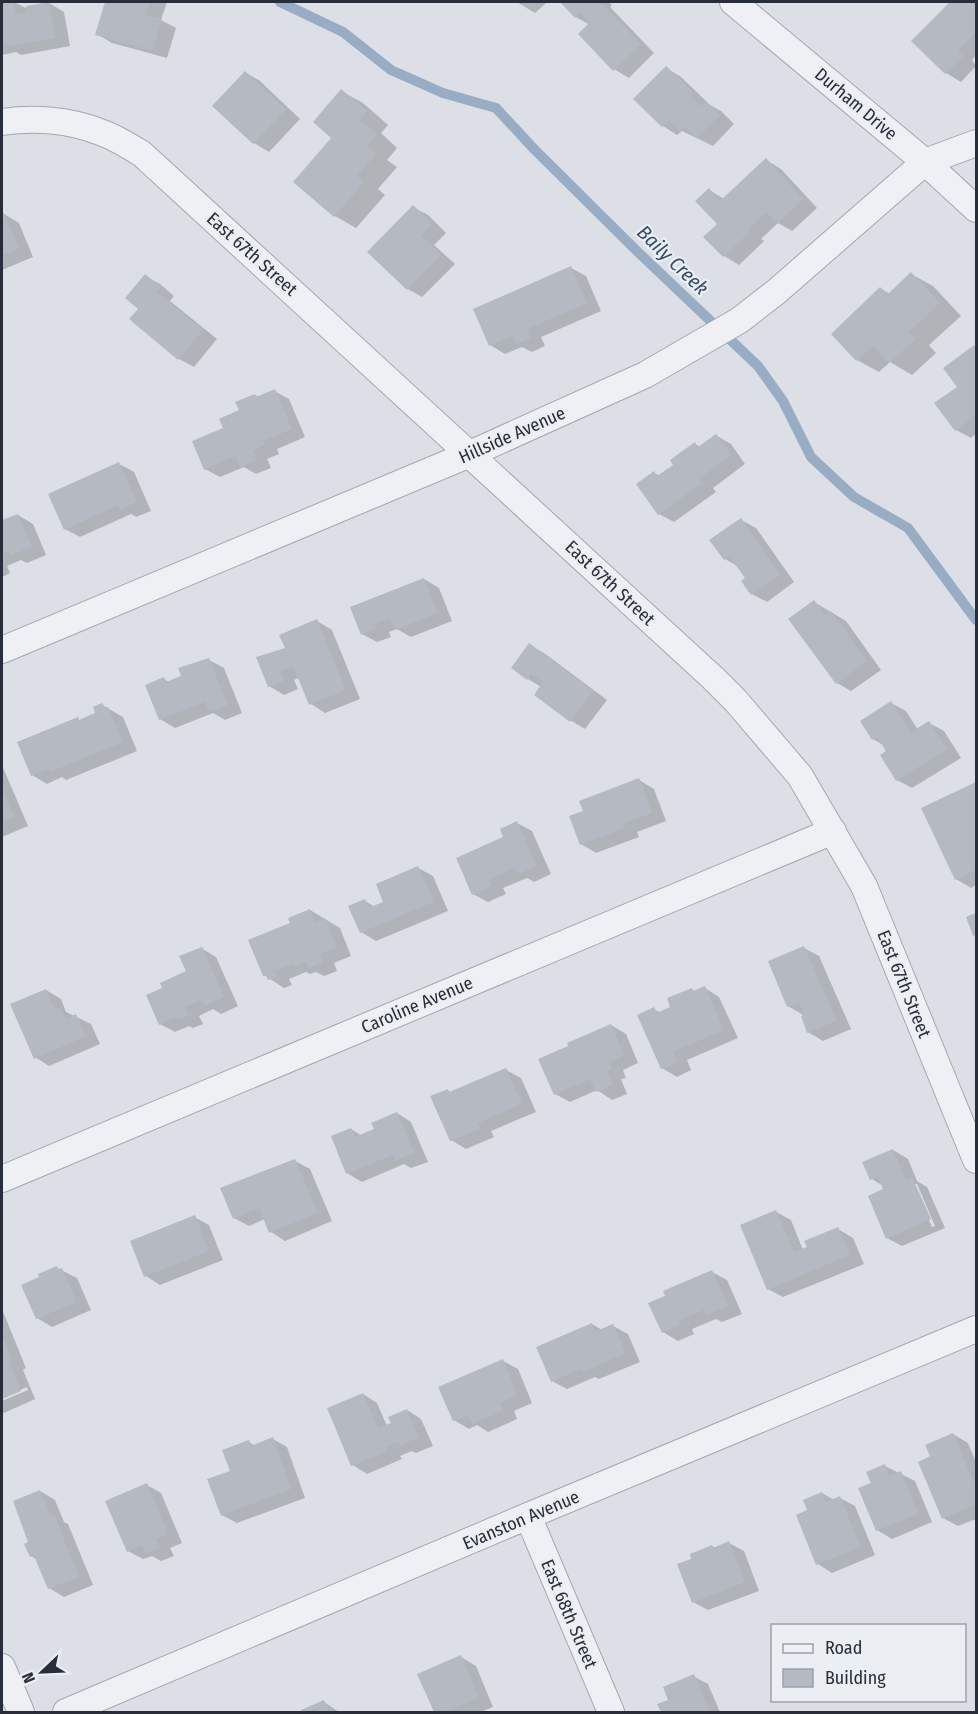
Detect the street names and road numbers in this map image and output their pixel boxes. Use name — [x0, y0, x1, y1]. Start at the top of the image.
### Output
street label: Durham Drive — [810, 63, 902, 145]
street label: East 67th Street — [202, 208, 302, 301]
street label: Hillside Avenue — [455, 402, 569, 468]
street label: East 67th Street — [561, 536, 659, 630]
street label: East 67th Street — [872, 927, 936, 1041]
street label: Caroline Avenue — [358, 972, 476, 1038]
street label: Evanston Avenue — [459, 1485, 583, 1554]
street label: East 68th Street — [536, 1556, 602, 1672]

